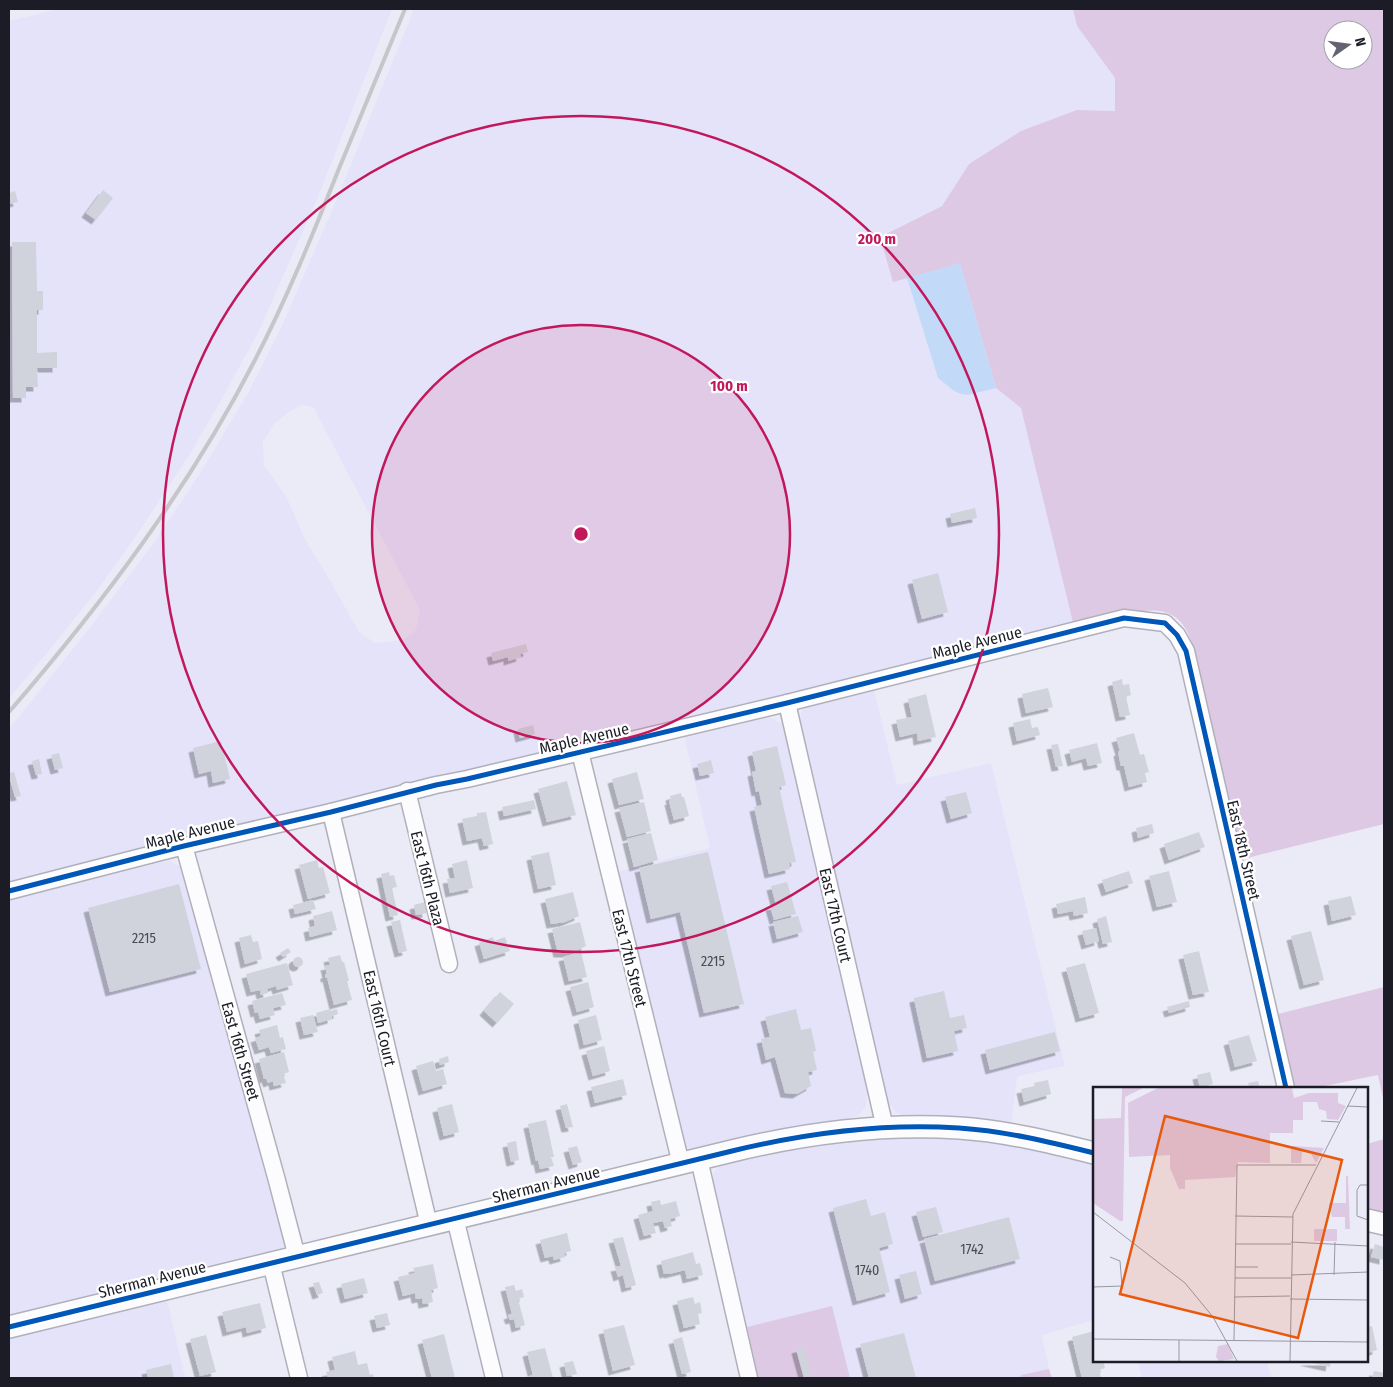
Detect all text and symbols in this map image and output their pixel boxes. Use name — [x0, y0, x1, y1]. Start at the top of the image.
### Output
north arrow — [1323, 20, 1373, 70]
text: N — [1351, 36, 1369, 48]
text: 200 m — [857, 230, 896, 248]
text: 100 m — [710, 377, 748, 395]
centre of rings — [572, 525, 590, 543]
street label: Maple Avenue — [930, 622, 1024, 663]
street label: Maple Avenue — [537, 719, 631, 758]
street label: East 18th Street — [1223, 798, 1264, 903]
street label: Maple Avenue — [143, 812, 237, 853]
street label: East 16th Plaza — [407, 829, 448, 927]
street label: East 17th Court — [815, 866, 856, 965]
street label: East 17th Street — [608, 907, 651, 1010]
house number: 2215 — [132, 930, 156, 947]
house number: 2215 — [701, 953, 725, 970]
street label: East 16th Court — [359, 968, 400, 1069]
street label: East 16th Street — [217, 1000, 264, 1103]
inset map — [1093, 1087, 1368, 1362]
street label: Sherman Avenue — [490, 1162, 602, 1207]
house number: 1742 — [960, 1241, 984, 1258]
street label: Sherman Avenue — [96, 1257, 208, 1302]
house number: 1740 — [855, 1262, 879, 1279]

